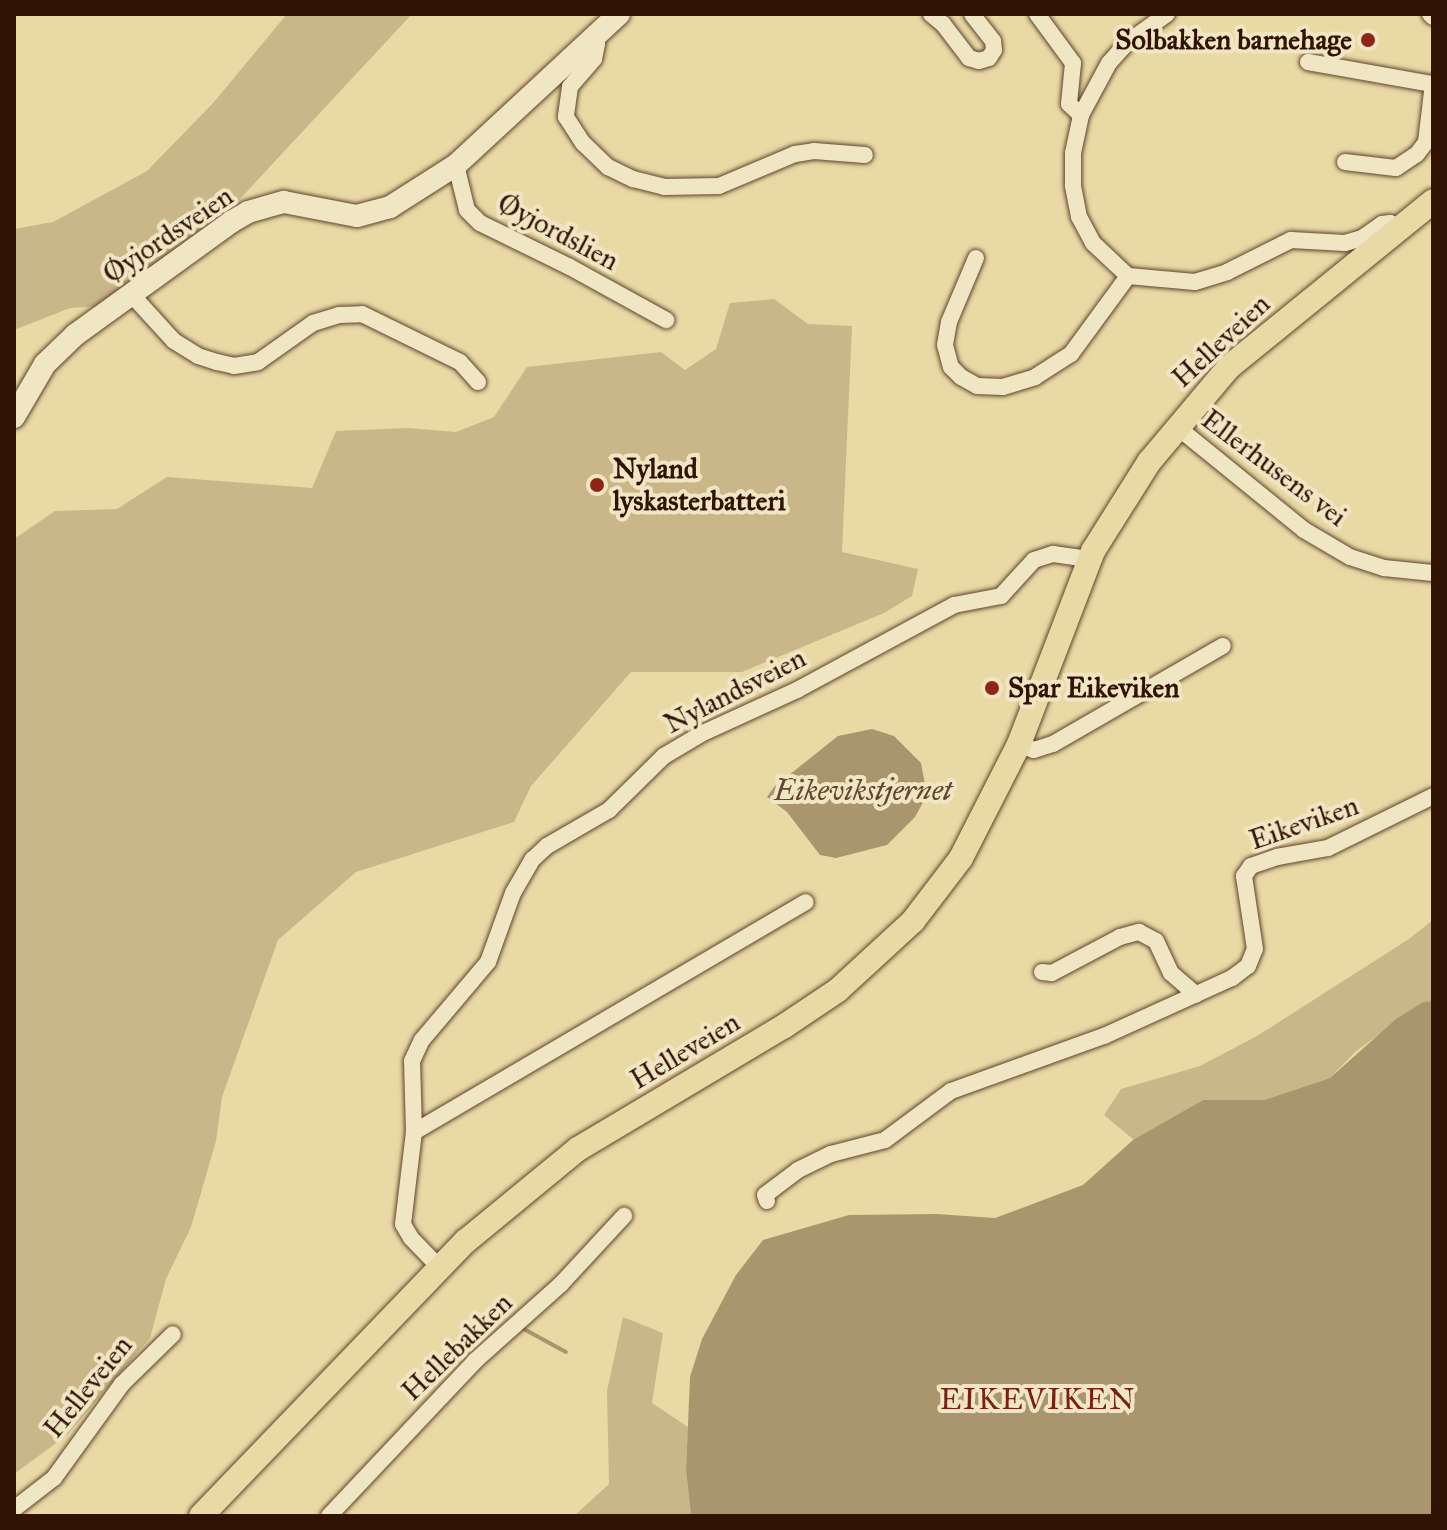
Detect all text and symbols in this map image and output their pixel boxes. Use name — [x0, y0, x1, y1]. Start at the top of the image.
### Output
place label: Solbakken barnehage — [1115, 23, 1352, 57]
marker: Solbakken barnehage — [1359, 31, 1377, 49]
street label: Øyjordsveien — [97, 179, 239, 291]
street label: Øyjordslien — [492, 186, 624, 278]
street label: Helleveien — [1165, 287, 1277, 395]
street label: Ellerhusens vei — [1195, 402, 1353, 534]
place label: Nyland lyskasterbatteri — [613, 452, 786, 518]
marker: Nyland lyskasterbatteri — [588, 476, 606, 494]
street label: Nylandsveien — [659, 641, 811, 741]
place label: Spar Eikeviken — [1008, 671, 1179, 705]
marker: Spar Eikeviken — [983, 679, 1001, 697]
water label: Eikevikstjernet — [774, 772, 952, 808]
street label: Eikeviken — [1245, 789, 1363, 857]
street label: Helleveien — [624, 1005, 746, 1097]
street label: Hellebakken — [395, 1286, 519, 1408]
street label: Helleveien — [37, 1329, 139, 1445]
district label: EIKEVIKEN — [940, 1381, 1136, 1417]

